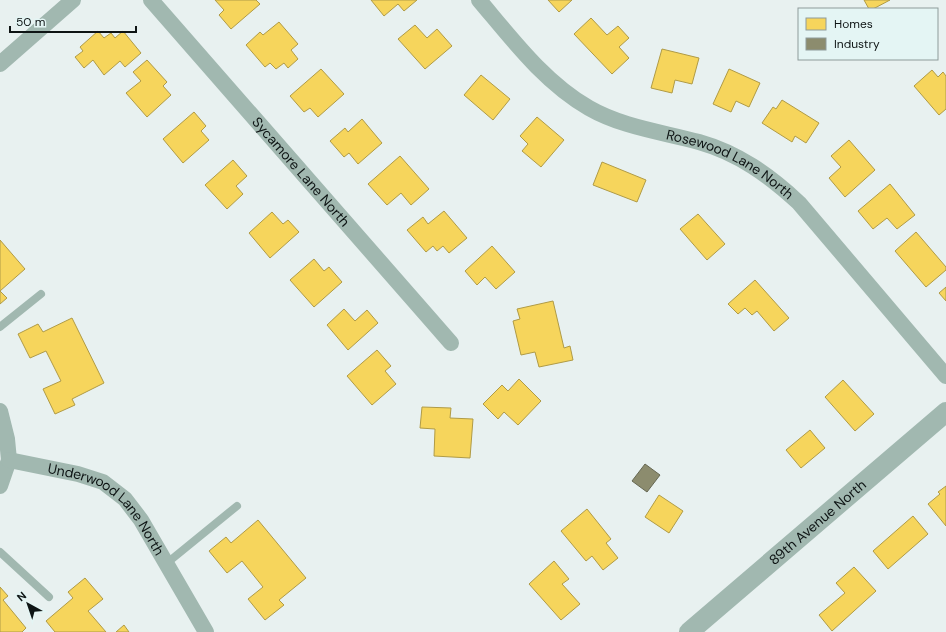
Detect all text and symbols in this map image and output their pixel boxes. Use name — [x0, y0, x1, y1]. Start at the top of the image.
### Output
scale bar — [10, 8, 136, 34]
legend — [798, 8, 938, 60]
text: 50 m — [16, 14, 45, 30]
text: Homes — [834, 16, 873, 32]
text: Industry — [834, 36, 880, 52]
street label: Sycamore Lane North — [248, 113, 354, 230]
street label: Rosewood Lane North — [664, 125, 798, 203]
street label: Underwood Lane North — [46, 459, 168, 558]
street label: 89th Avenue North — [765, 475, 870, 569]
north arrow — [8, 584, 48, 624]
text: N — [14, 588, 29, 604]

